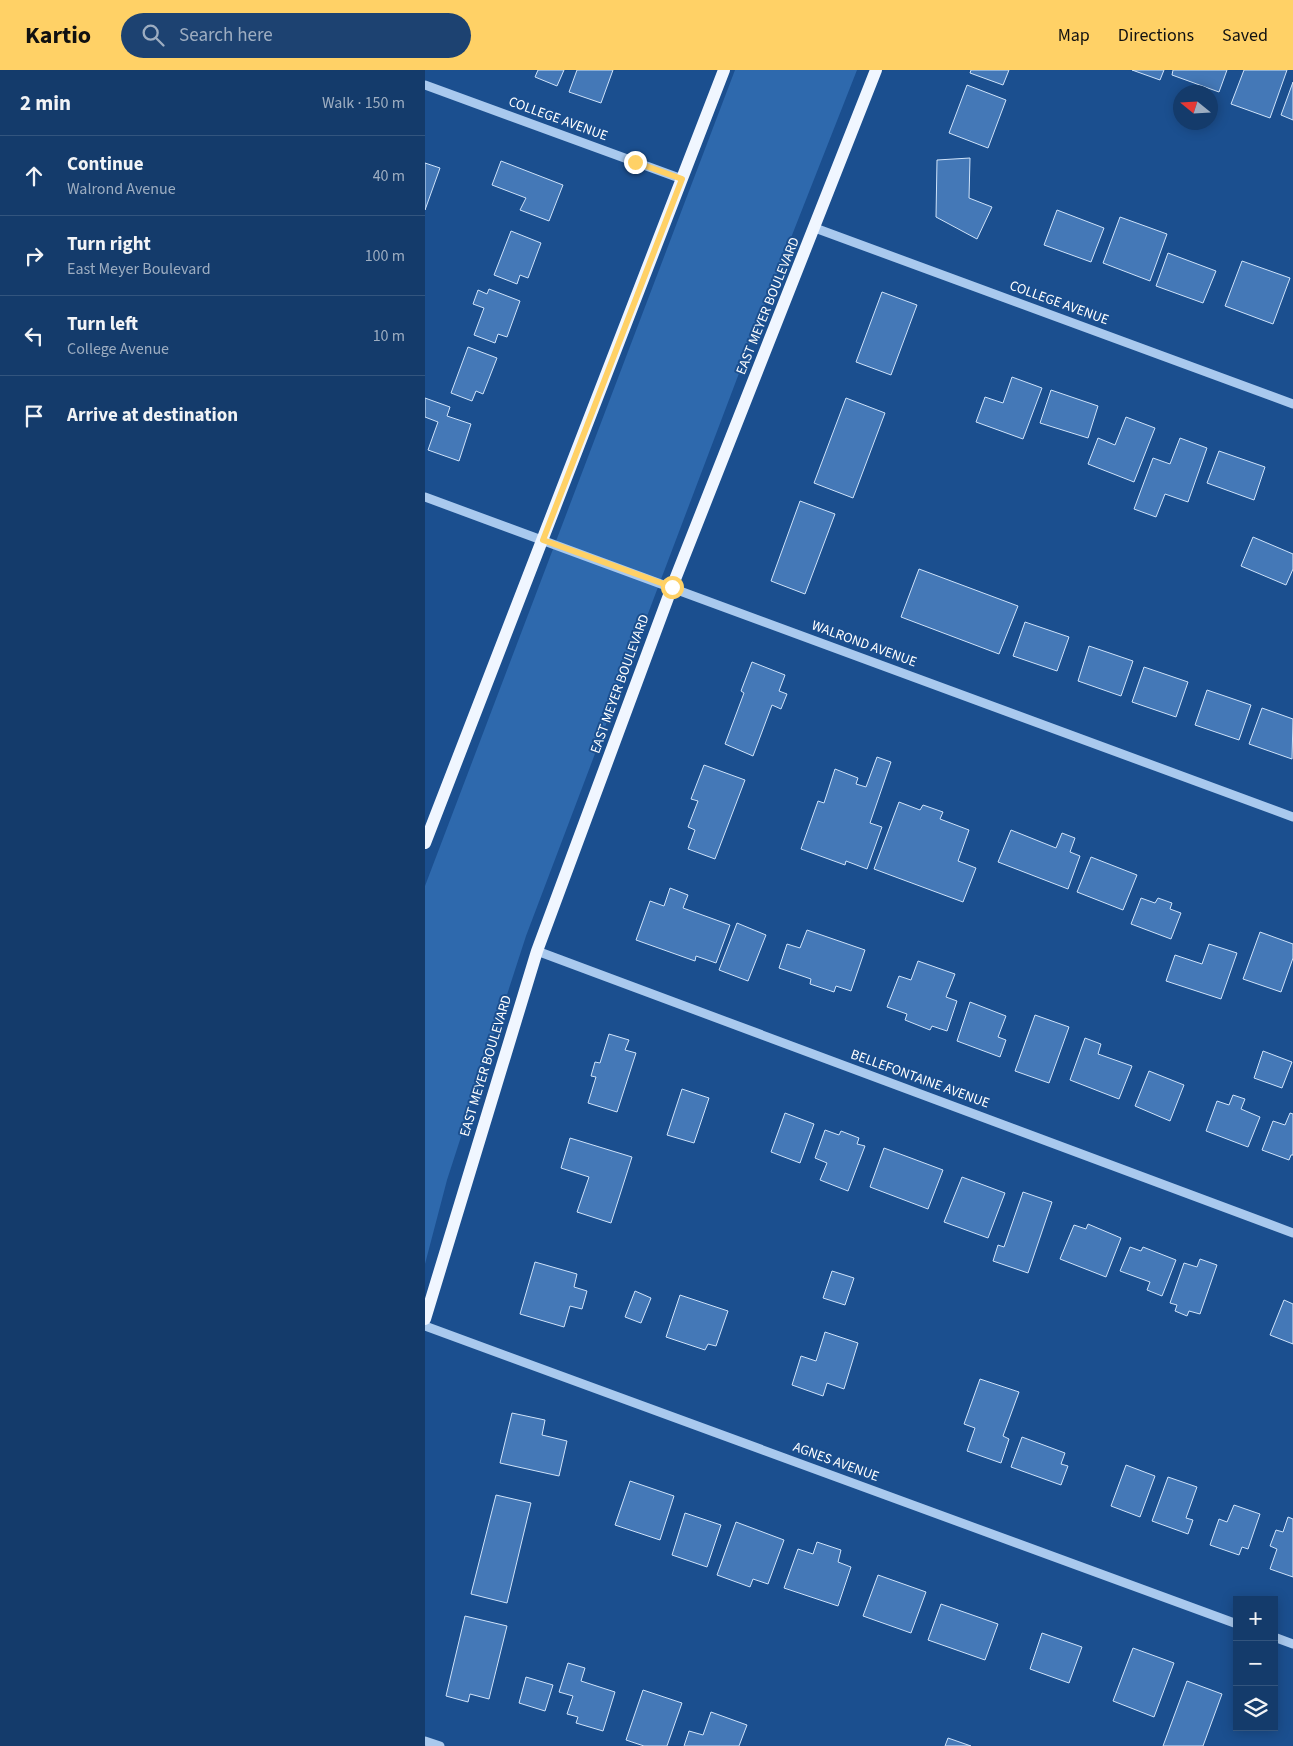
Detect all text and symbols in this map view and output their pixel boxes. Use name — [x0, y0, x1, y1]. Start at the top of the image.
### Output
search box — [121, 13, 471, 58]
text: Kartio — [25, 18, 91, 53]
icon: search — [139, 21, 167, 49]
text: Search here — [179, 22, 273, 49]
text: Map — [1058, 23, 1090, 48]
text: Directions — [1118, 23, 1194, 48]
text: Saved — [1222, 23, 1268, 48]
north arrow — [1173, 85, 1218, 130]
text: 2 min — [20, 88, 71, 118]
text: Walk · 150 m — [322, 92, 405, 114]
street label: COLLEGE AVENUE — [506, 92, 610, 146]
text: Continue — [67, 151, 144, 178]
route end — [624, 151, 647, 174]
icon: ahead — [20, 162, 48, 190]
text: 40 m — [373, 165, 405, 187]
text: Walrond Avenue — [67, 178, 176, 200]
text: Turn right — [67, 231, 151, 258]
street label: EAST MEYER BOULEVARD — [731, 234, 805, 378]
icon: right — [20, 242, 48, 270]
text: 100 m — [365, 245, 405, 267]
text: East Meyer Boulevard — [67, 258, 211, 280]
street label: COLLEGE AVENUE — [1007, 276, 1111, 330]
text: Turn left — [67, 311, 138, 338]
icon: left — [20, 322, 48, 350]
text: 10 m — [373, 325, 405, 347]
text: College Avenue — [67, 338, 169, 360]
icon: arrive — [20, 402, 48, 430]
text: Arrive at destination — [67, 402, 238, 429]
route start — [661, 576, 684, 599]
street label: EAST MEYER BOULEVARD — [586, 612, 654, 756]
street label: WALROND AVENUE — [809, 616, 919, 672]
street label: EAST MEYER BOULEVARD — [455, 993, 517, 1139]
street label: BELLEFONTAINE AVENUE — [848, 1045, 992, 1113]
street label: AGNES AVENUE — [790, 1437, 882, 1487]
map controls — [1233, 1596, 1278, 1731]
button: + — [1233, 1596, 1278, 1641]
button: − — [1233, 1641, 1278, 1686]
button: layers — [1233, 1686, 1278, 1731]

